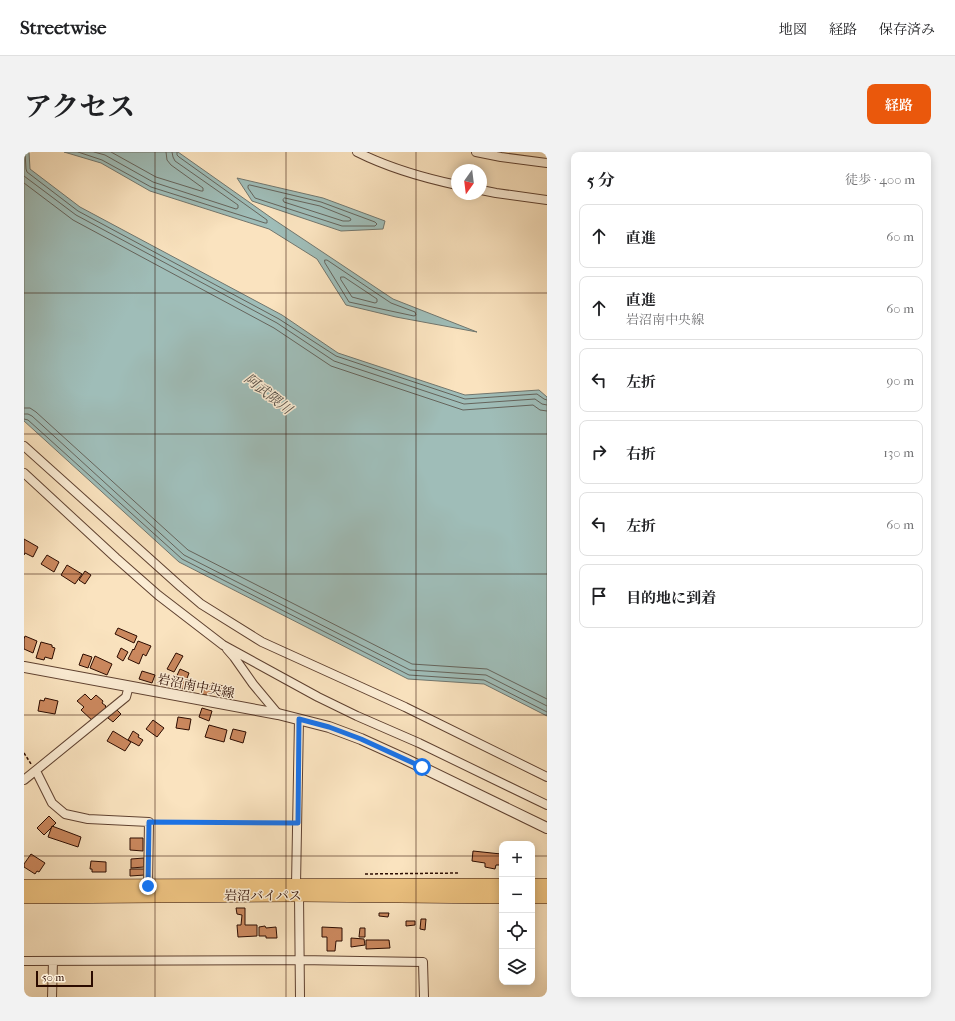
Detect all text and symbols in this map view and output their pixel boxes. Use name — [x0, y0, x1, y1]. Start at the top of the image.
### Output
text: Streetwise — [20, 17, 106, 39]
text: 地図 — [779, 21, 807, 38]
text: 経路 — [829, 21, 857, 38]
text: 保存済み — [879, 21, 935, 38]
button: 経路 — [867, 84, 931, 124]
text: アクセス — [24, 90, 135, 123]
north arrow — [451, 164, 487, 200]
text: 5 分 — [587, 170, 615, 190]
text: 徒歩 · 400 m — [845, 172, 915, 187]
icon: ahead — [588, 225, 610, 247]
text: 直進 — [626, 229, 656, 247]
text: 60 m — [886, 229, 914, 244]
text: 直進 — [626, 291, 656, 309]
icon: ahead — [588, 297, 610, 319]
text: 60 m — [886, 301, 914, 316]
text: 岩沼南中央線 — [626, 312, 704, 327]
icon: left — [588, 369, 610, 391]
water label: 阿武隈川 — [241, 370, 297, 419]
text: 左折 — [626, 373, 656, 391]
text: 90 m — [886, 373, 914, 388]
icon: right — [588, 441, 610, 463]
text: 右折 — [626, 445, 656, 463]
text: 130 m — [883, 445, 914, 460]
icon: left — [588, 513, 610, 535]
text: 左折 — [626, 517, 656, 535]
text: 60 m — [886, 517, 914, 532]
icon: arrive — [588, 585, 610, 607]
text: 目的地に到着 — [626, 589, 716, 607]
street label: 岩沼南中央線 — [156, 671, 236, 701]
route start — [413, 758, 431, 776]
map controls — [499, 841, 535, 985]
button: + — [499, 841, 535, 877]
route end — [139, 877, 157, 895]
button: − — [499, 877, 535, 913]
street label: 岩沼バイパス — [224, 888, 302, 903]
button: locate — [499, 913, 535, 949]
button: layers — [499, 949, 535, 985]
scale bar — [36, 969, 93, 988]
text: 50 m — [42, 971, 64, 984]

